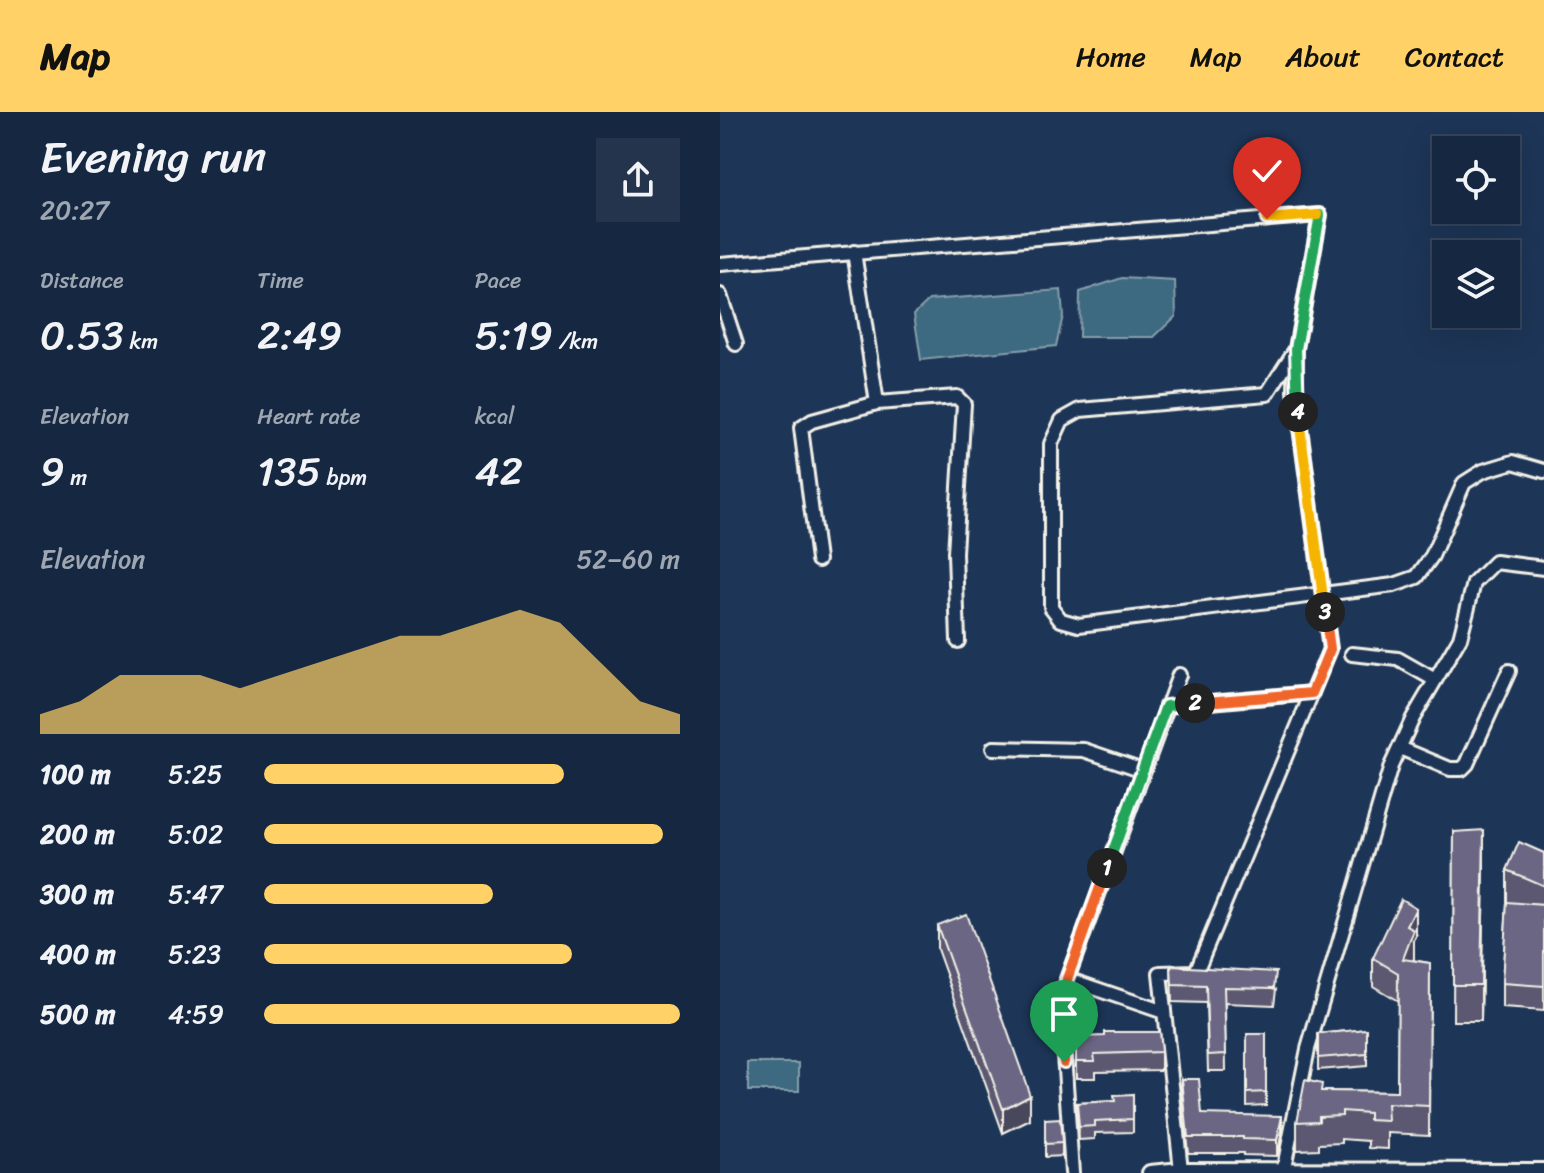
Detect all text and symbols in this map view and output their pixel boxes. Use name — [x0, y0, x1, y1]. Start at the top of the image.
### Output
text: Map — [40, 23, 110, 90]
text: Home — [1076, 32, 1146, 81]
text: Map — [1190, 32, 1241, 81]
text: About — [1285, 32, 1361, 81]
text: Contact — [1405, 32, 1504, 81]
text: Evening run — [40, 118, 266, 196]
map controls — [1432, 136, 1520, 328]
button: locate — [1432, 136, 1520, 224]
pin — [1233, 137, 1301, 219]
button: share — [596, 138, 680, 222]
icon: check — [1245, 149, 1289, 193]
text: 20:27 — [40, 187, 109, 233]
button: layers — [1432, 240, 1520, 328]
text: Distance — [40, 261, 124, 300]
text: Time — [257, 261, 304, 300]
text: Pace — [475, 261, 521, 300]
text: 0.53 — [40, 300, 124, 371]
text: 2:49 — [257, 300, 342, 371]
text: 5:19 — [475, 300, 553, 371]
text: km — [124, 322, 158, 361]
text: /km — [553, 322, 598, 361]
pin: 4 — [1278, 392, 1318, 432]
text: 4 — [1291, 392, 1305, 431]
text: Elevation — [40, 397, 129, 436]
text: Heart rate — [257, 397, 361, 436]
text: kcal — [475, 397, 515, 436]
text: 9 — [40, 436, 65, 507]
text: 135 — [257, 436, 321, 507]
text: 42 — [475, 436, 523, 507]
text: m — [65, 458, 87, 497]
text: bpm — [321, 458, 367, 497]
text: Elevation — [40, 536, 145, 582]
text: 52–60 m — [576, 536, 680, 582]
pin: 3 — [1305, 592, 1345, 632]
text: 3 — [1319, 592, 1331, 631]
pin: 2 — [1175, 683, 1215, 723]
text: 2 — [1189, 683, 1201, 722]
text: 100 m — [40, 751, 111, 797]
text: 5:25 — [168, 751, 223, 797]
text: 200 m — [40, 811, 115, 857]
text: 5:02 — [168, 811, 223, 857]
pin: 1 — [1087, 848, 1127, 888]
text: 1 — [1102, 848, 1112, 887]
text: 300 m — [40, 871, 114, 917]
text: 5:47 — [168, 871, 223, 917]
text: 400 m — [40, 931, 116, 977]
text: 5:23 — [168, 931, 221, 977]
pin — [1030, 980, 1098, 1062]
text: 500 m — [40, 991, 115, 1037]
text: 4:59 — [168, 991, 224, 1037]
icon: arrive — [1042, 992, 1086, 1036]

